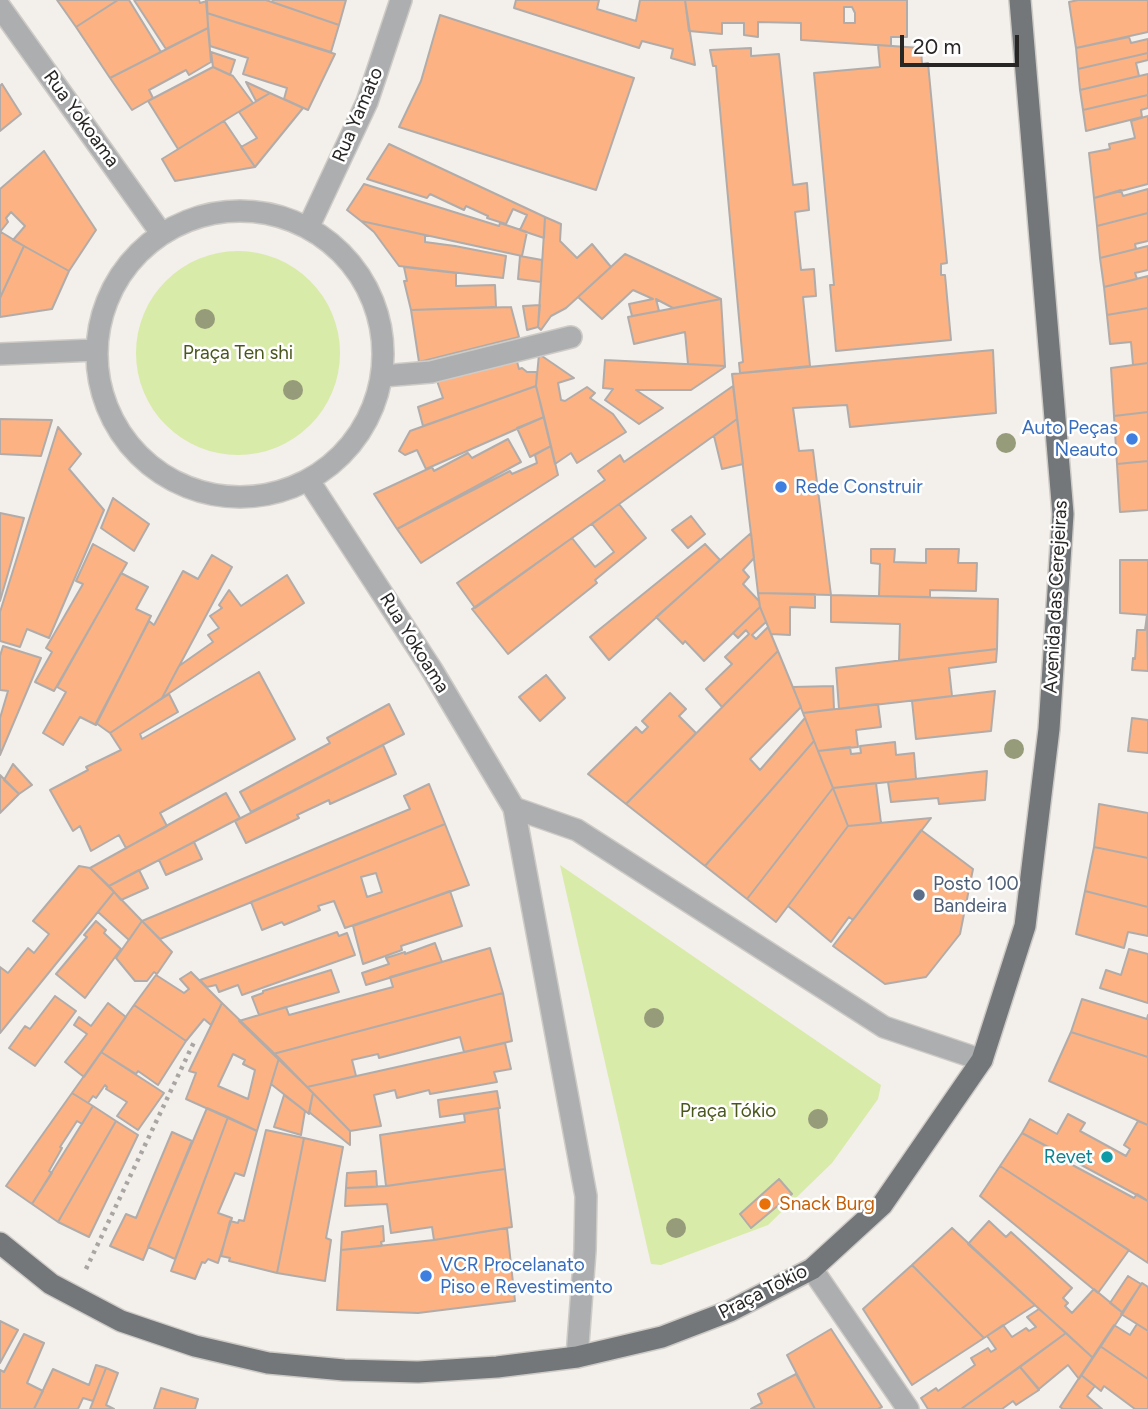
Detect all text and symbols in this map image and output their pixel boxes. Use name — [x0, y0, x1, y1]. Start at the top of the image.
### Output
scale bar — [903, 21, 1022, 65]
text: 20 m — [913, 34, 961, 59]
street label: Rua Yamato — [328, 64, 388, 166]
street label: Rua Yokoama — [38, 66, 124, 172]
park label: Praça Ten shi — [183, 342, 293, 364]
place label: Auto Peças Neauto — [1022, 417, 1118, 461]
marker: Auto Peças Neauto — [1124, 431, 1140, 447]
place label: Rede Construir — [795, 476, 923, 498]
marker: Rede Construir — [773, 479, 789, 495]
street label: Avenida das Cerejeiras — [1040, 500, 1072, 694]
street label: Rua Yokoama — [374, 589, 454, 697]
place label: Posto 100 Bandeira — [933, 873, 1019, 917]
marker: Posto 100 Bandeira — [911, 887, 927, 903]
park label: Praça Tókio — [680, 1100, 776, 1122]
place label: Revet — [1044, 1146, 1093, 1168]
marker: Revet — [1099, 1149, 1115, 1165]
place label: Snack Burg — [779, 1193, 875, 1215]
marker: Snack Burg — [757, 1196, 773, 1212]
place label: VCR Procelanato Piso e Revestimento — [440, 1254, 613, 1298]
street label: Praça Tokio — [715, 1260, 811, 1324]
marker: VCR Procelanato Piso e Revestimento — [418, 1268, 434, 1284]

